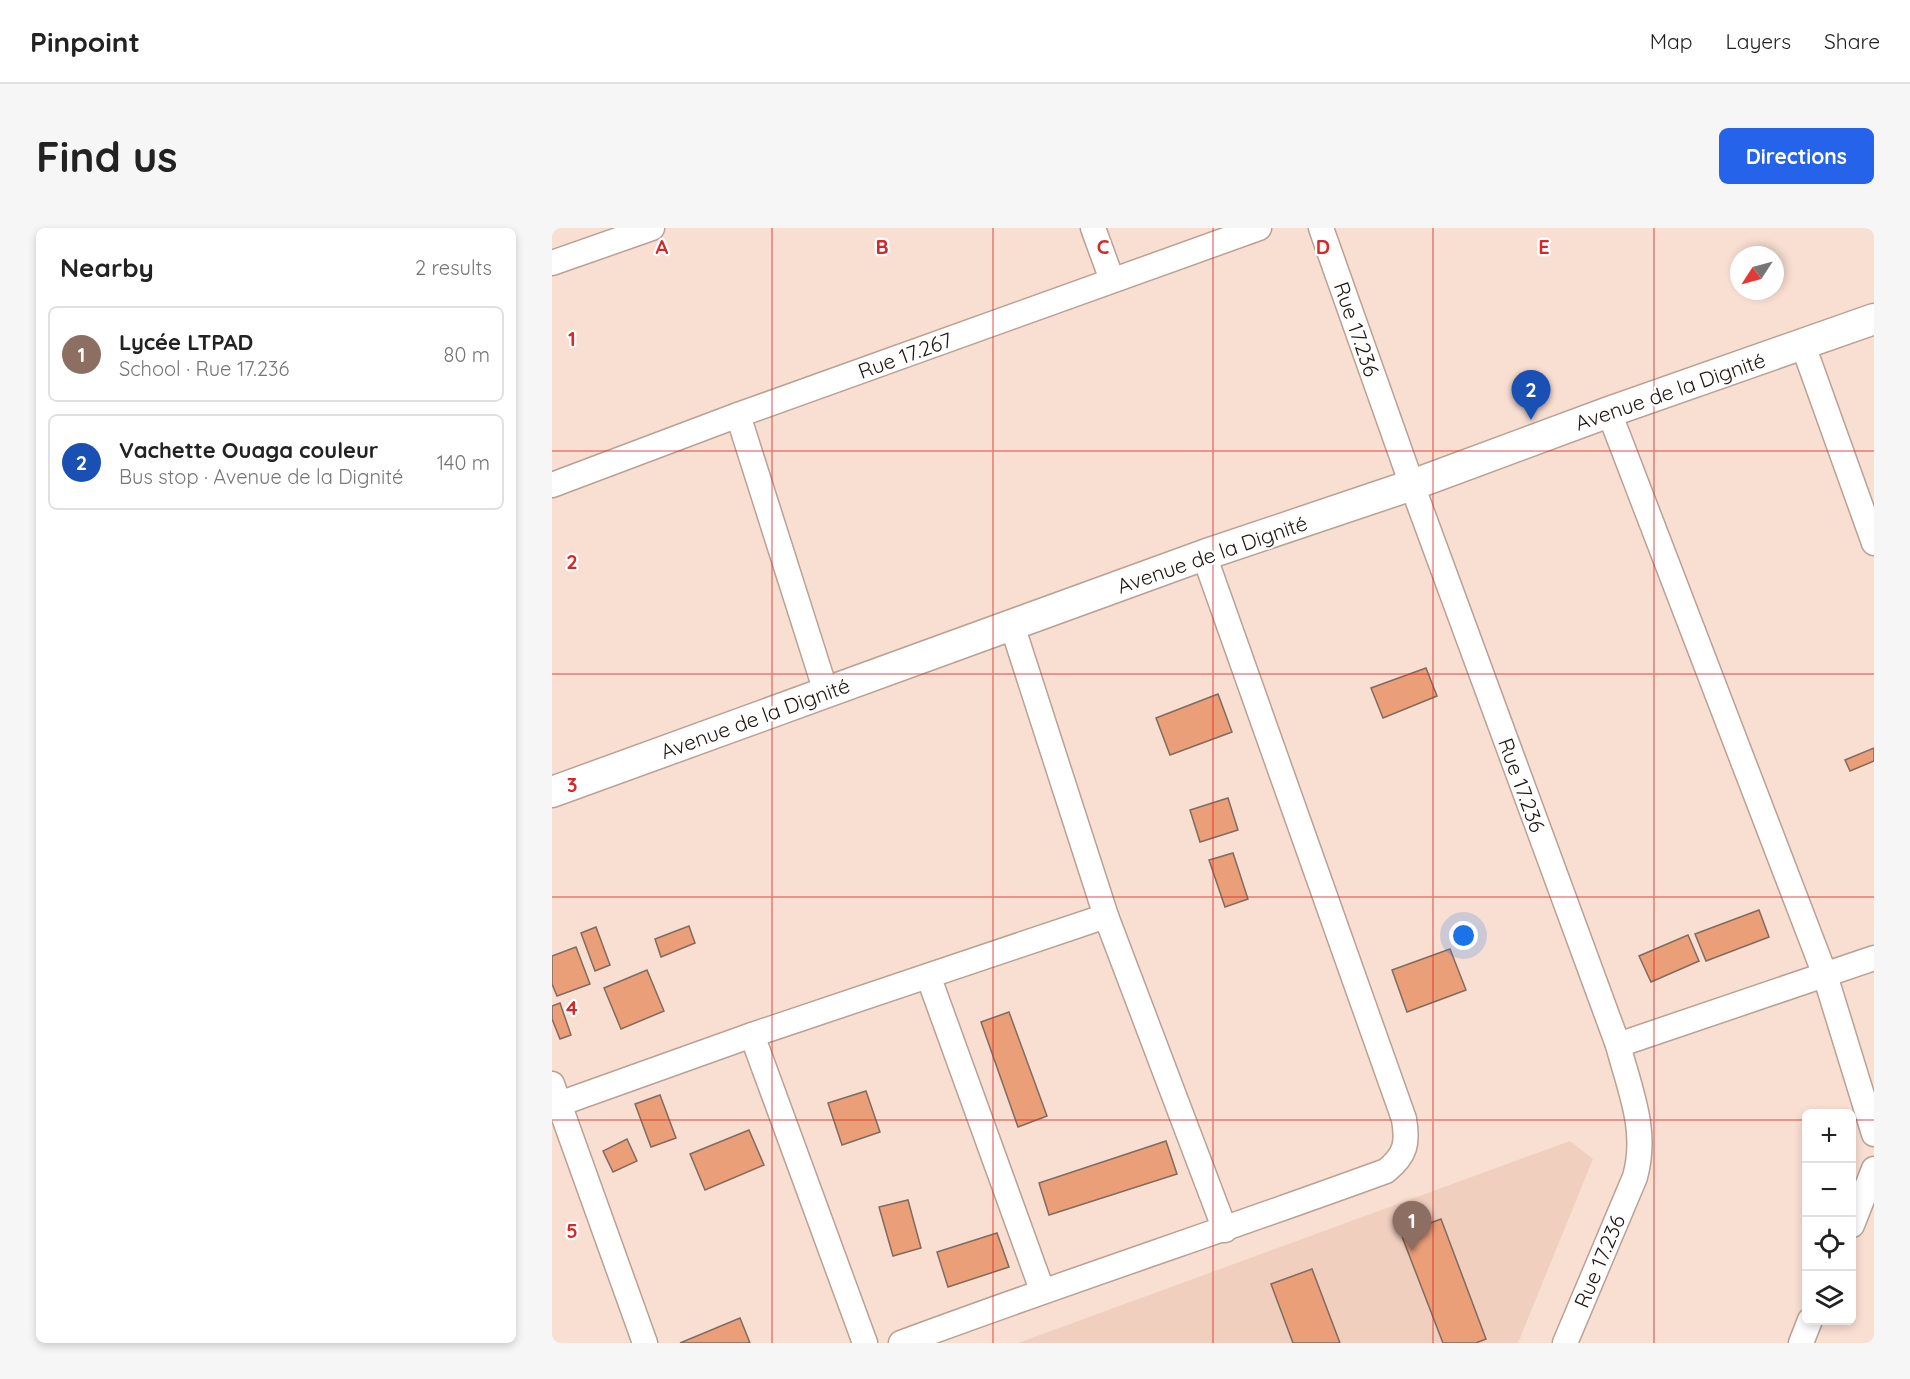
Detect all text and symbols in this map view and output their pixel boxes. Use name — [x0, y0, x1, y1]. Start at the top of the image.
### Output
text: Pinpoint — [30, 24, 140, 59]
text: Map — [1650, 28, 1693, 54]
text: Layers — [1726, 28, 1791, 54]
text: Share — [1824, 28, 1880, 54]
button: Directions — [1719, 128, 1874, 184]
text: Find us — [36, 130, 178, 183]
text: A — [656, 234, 669, 259]
text: B — [875, 234, 889, 259]
text: C — [1097, 234, 1110, 259]
text: D — [1316, 234, 1330, 259]
text: E — [1538, 234, 1550, 259]
north arrow — [1730, 246, 1784, 300]
text: Nearby — [60, 251, 154, 284]
text: 2 results — [415, 255, 492, 280]
street label: Rue 17.236 — [1329, 278, 1385, 380]
text: 1 — [568, 326, 576, 351]
street label: Rue 17.267 — [854, 326, 956, 384]
text: Lycée LTPAD — [119, 328, 253, 356]
text: 1 — [78, 342, 85, 367]
text: 80 m — [444, 342, 490, 367]
street label: Avenue de la Dignité — [1572, 346, 1768, 436]
text: School · Rue 17.236 — [119, 356, 289, 381]
pin: 2 — [1512, 370, 1550, 420]
text: Vachette Ouaga couleur — [119, 436, 378, 464]
text: 2 — [76, 450, 87, 475]
text: 140 m — [437, 450, 490, 475]
text: Bus stop · Avenue de la Dignité — [119, 464, 403, 489]
street label: Avenue de la Dignité — [1114, 509, 1310, 599]
text: 2 — [566, 549, 578, 574]
street label: Avenue de la Dignité — [657, 672, 853, 764]
street label: Rue 17.236 — [1493, 734, 1551, 836]
text: 3 — [567, 772, 577, 797]
your location — [1449, 921, 1478, 950]
text: 4 — [566, 995, 578, 1020]
map controls — [1802, 1109, 1856, 1325]
button: + — [1802, 1109, 1856, 1163]
button: − — [1802, 1163, 1856, 1217]
pin: 1 — [1392, 1202, 1432, 1251]
street label: Rue 17.236 — [1568, 1211, 1630, 1311]
button: locate — [1802, 1217, 1856, 1271]
text: 5 — [566, 1218, 578, 1243]
button: layers — [1802, 1271, 1856, 1325]

